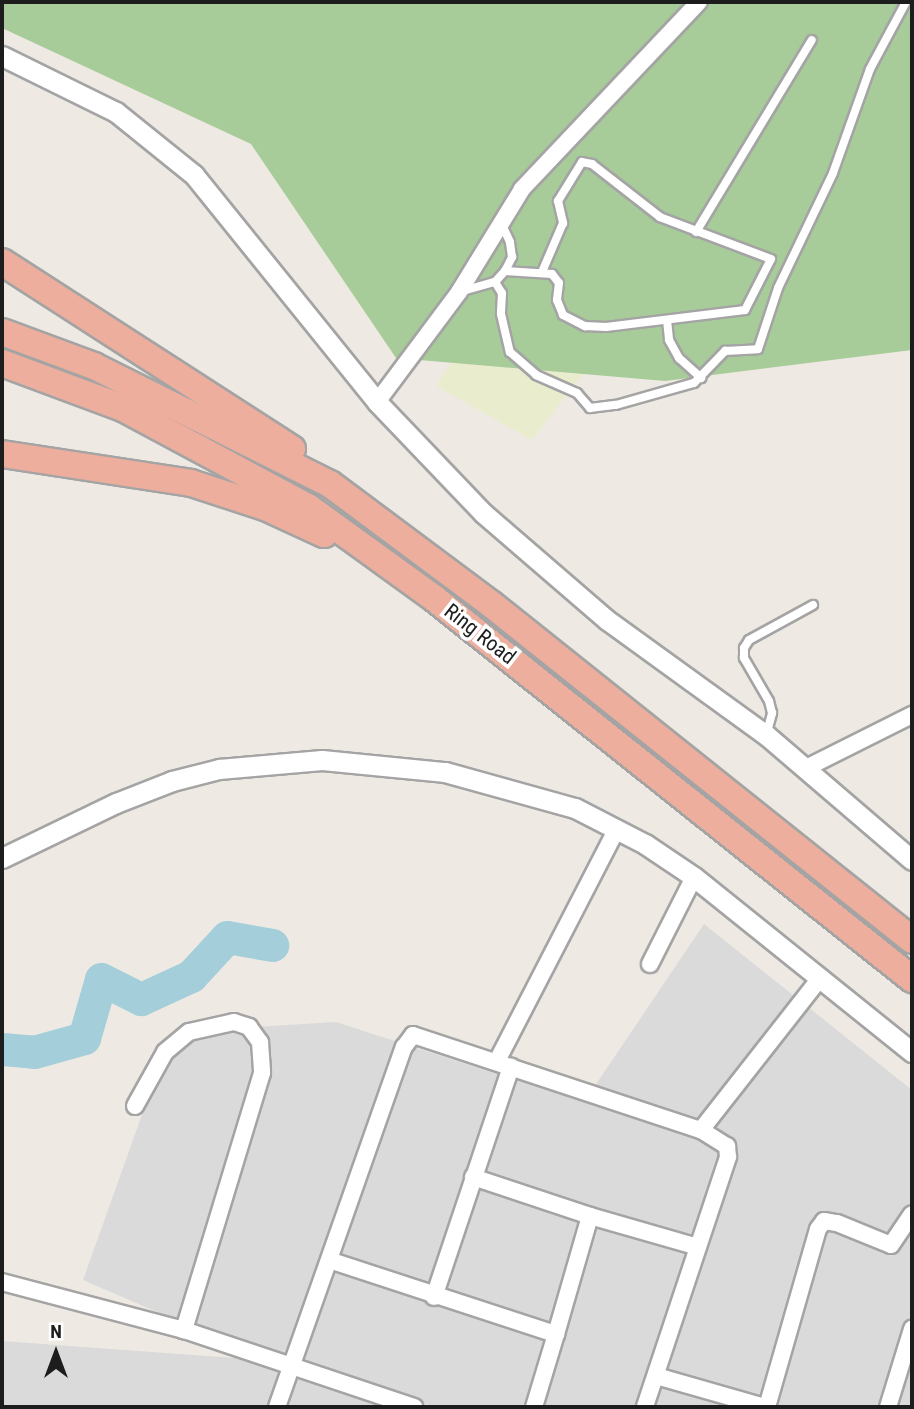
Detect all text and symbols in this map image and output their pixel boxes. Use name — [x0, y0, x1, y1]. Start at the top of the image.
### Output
street label: Ring Road — [439, 598, 521, 670]
north arrow — [21, 1318, 91, 1388]
text: N — [50, 1320, 62, 1343]

